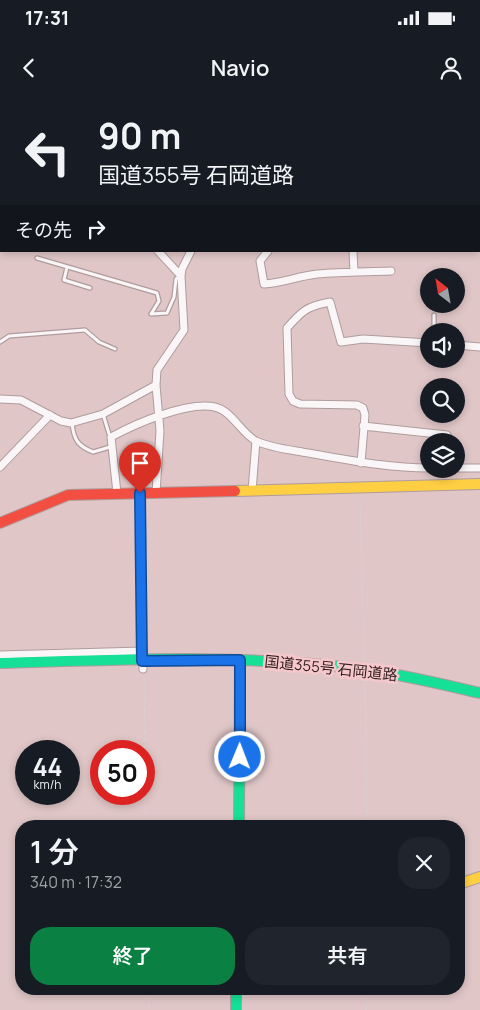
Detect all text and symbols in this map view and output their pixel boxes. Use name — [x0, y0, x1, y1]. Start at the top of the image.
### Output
text: 17:31 — [25, 5, 69, 31]
text: Navio — [211, 53, 269, 83]
icon: back — [15, 54, 43, 82]
icon: person — [437, 54, 465, 82]
text: 90 m — [98, 112, 181, 160]
icon: left — [15, 120, 80, 185]
text: 国道355号 石岡道路 — [98, 160, 294, 190]
icon: right — [82, 215, 110, 243]
text: その先 — [15, 217, 72, 243]
north arrow — [420, 268, 465, 312]
map controls — [420, 268, 465, 478]
button: sound — [420, 323, 465, 368]
button: search — [420, 378, 465, 423]
button: layers — [420, 433, 465, 478]
pin — [119, 442, 161, 493]
icon: arrive — [126, 449, 154, 477]
street label: 国道355号 石岡道路 — [263, 651, 399, 685]
position arrow — [213, 730, 265, 782]
speed limit sign: 50 — [90, 740, 155, 805]
text: 44 — [32, 749, 63, 784]
text: km/h — [34, 776, 61, 793]
text: 1 分 — [30, 831, 79, 872]
button: close — [398, 837, 450, 889]
text: 340 m · 17:32 — [30, 871, 122, 893]
button: 終了 — [30, 927, 235, 985]
button: 共有 — [245, 927, 450, 985]

